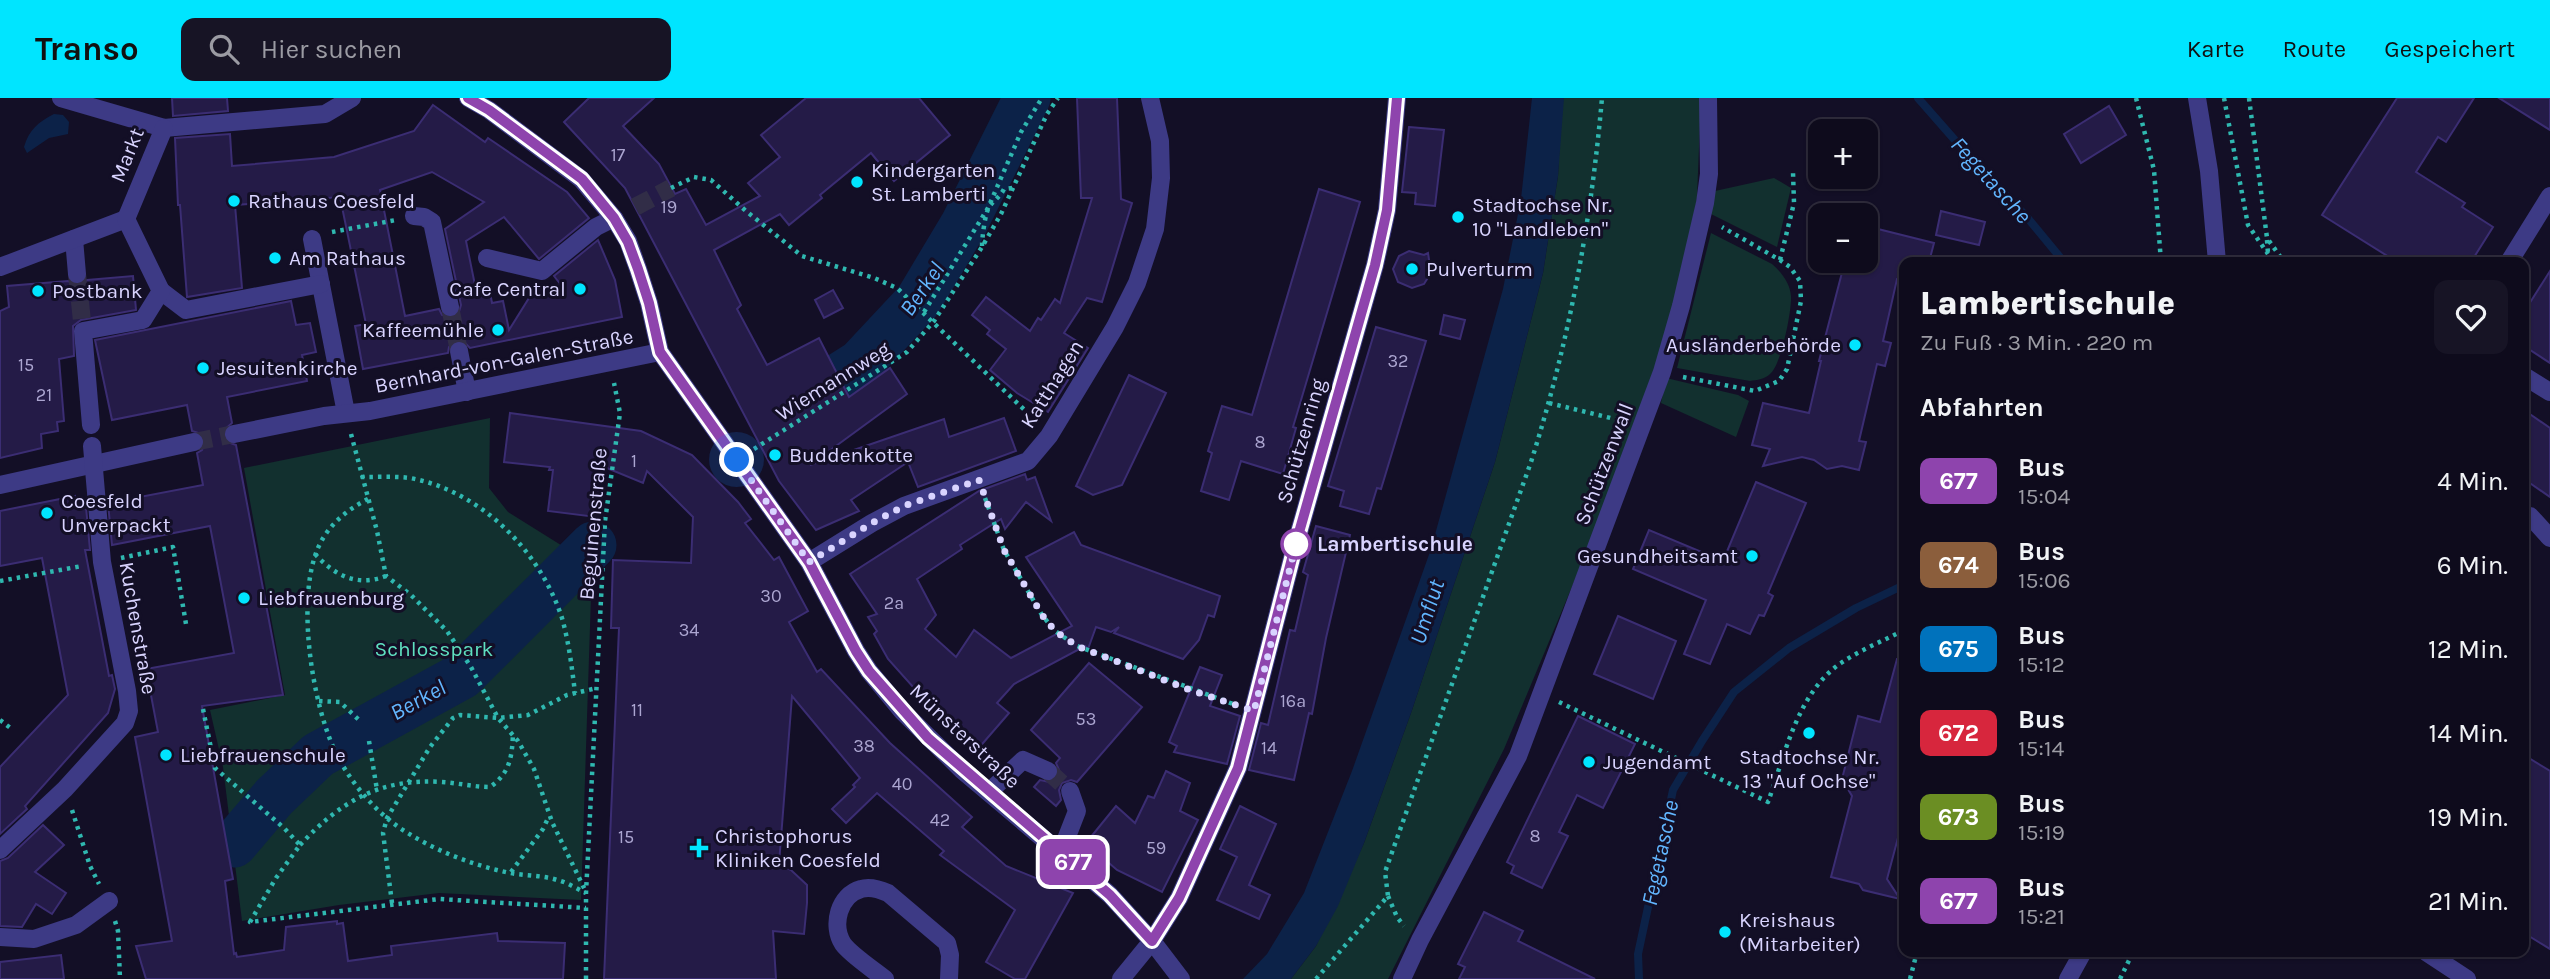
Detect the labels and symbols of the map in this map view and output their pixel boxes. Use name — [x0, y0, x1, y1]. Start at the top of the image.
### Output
street label: Markt — [105, 124, 149, 186]
water label: Fegetasche — [1945, 131, 2037, 229]
house number: 17 — [611, 144, 626, 166]
place label: Kindergarten St. Lamberti — [871, 158, 996, 206]
marker: Kindergarten St. Lamberti — [849, 174, 865, 190]
place label: Rathaus Coesfeld — [248, 189, 415, 213]
marker: Rathaus Coesfeld — [226, 193, 242, 209]
place label: Stadtochse Nr. 10 "Landleben" — [1472, 193, 1612, 241]
house number: 19 — [661, 196, 677, 218]
marker: Stadtochse Nr. 10 "Landleben" — [1450, 209, 1466, 225]
place label: Am Rathaus — [289, 246, 406, 270]
marker: Am Rathaus — [267, 250, 283, 266]
water label: Berkel — [894, 257, 950, 321]
place label: Pulverturm — [1426, 257, 1533, 281]
marker: Pulverturm — [1404, 261, 1420, 277]
place label: Cafe Central — [449, 277, 566, 301]
place label: Postbank — [52, 279, 143, 303]
marker: Cafe Central — [572, 281, 588, 297]
marker: Postbank — [30, 283, 46, 299]
place label: Kaffeemühle — [362, 318, 484, 342]
marker: Kaffeemühle — [490, 322, 506, 338]
street label: Bernhard-von-Galen-Straße — [373, 324, 635, 398]
place label: Ausländerbehörde — [1666, 333, 1841, 357]
street label: Katthagen — [1015, 335, 1089, 433]
street label: Wiemannweg — [771, 336, 895, 426]
marker: Ausländerbehörde — [1847, 337, 1863, 353]
house number: 32 — [1387, 350, 1409, 372]
house number: 15 — [18, 354, 34, 376]
place label: Jesuitenkirche — [217, 356, 358, 380]
marker: Jesuitenkirche — [195, 360, 211, 376]
street label: Schützenring — [1272, 376, 1330, 506]
house number: 21 — [36, 384, 52, 406]
street label: Schützenwall — [1570, 400, 1638, 528]
house number: 8 — [1254, 431, 1266, 453]
your location — [719, 442, 754, 477]
place label: Buddenkotte — [789, 443, 913, 467]
street label: Beguinenstraße — [574, 447, 612, 601]
marker: Buddenkotte — [767, 447, 783, 463]
house number: 1 — [631, 450, 637, 472]
place label: Coesfeld Unverpackt — [61, 489, 171, 537]
marker: Coesfeld Unverpackt — [39, 505, 55, 521]
marker: Lambertischule — [1281, 529, 1311, 559]
place label: Lambertischule — [1317, 532, 1473, 556]
place label: Gesundheitsamt — [1577, 544, 1738, 568]
marker: Gesundheitsamt — [1744, 548, 1760, 564]
street label: Kuchenstraße — [115, 560, 161, 696]
water label: Umflut — [1404, 575, 1450, 648]
house number: 30 — [760, 585, 782, 607]
place label: Liebfrauenburg — [258, 586, 404, 610]
marker: Liebfrauenburg — [236, 590, 252, 606]
house number: 2a — [884, 592, 904, 614]
house number: 34 — [679, 619, 699, 641]
park label: Schlosspark — [375, 637, 494, 661]
water label: Berkel — [385, 674, 451, 726]
street label: Münsterstraße — [905, 679, 1025, 793]
house number: 16a — [1280, 690, 1306, 712]
house number: 11 — [631, 699, 643, 721]
house number: 53 — [1076, 708, 1096, 730]
marker: Stadtochse Nr. 13 "Auf Ochse" — [1801, 725, 1817, 741]
house number: 38 — [853, 735, 875, 757]
house number: 14 — [1261, 737, 1277, 759]
place label: Liebfrauenschule — [180, 743, 346, 767]
place label: Stadtochse Nr. 13 "Auf Ochse" — [1739, 745, 1879, 793]
marker: Liebfrauenschule — [158, 747, 174, 763]
place label: Jugendamt — [1603, 750, 1711, 774]
marker: Jugendamt — [1581, 754, 1597, 770]
house number: 40 — [892, 773, 912, 795]
water label: Fegetasche — [1636, 797, 1684, 908]
house number: 42 — [930, 809, 950, 831]
place label: Christophorus Kliniken Coesfeld — [715, 824, 881, 872]
house number: 8 — [1529, 825, 1541, 847]
house number: 15 — [618, 826, 634, 848]
house number: 59 — [1146, 837, 1166, 859]
marker: Christophorus Kliniken Coesfeld — [689, 838, 709, 858]
line badge: 677 — [1033, 839, 1113, 885]
place label: Kreishaus (Mitarbeiter) — [1739, 908, 1861, 956]
marker: Kreishaus (Mitarbeiter) — [1717, 924, 1733, 940]

